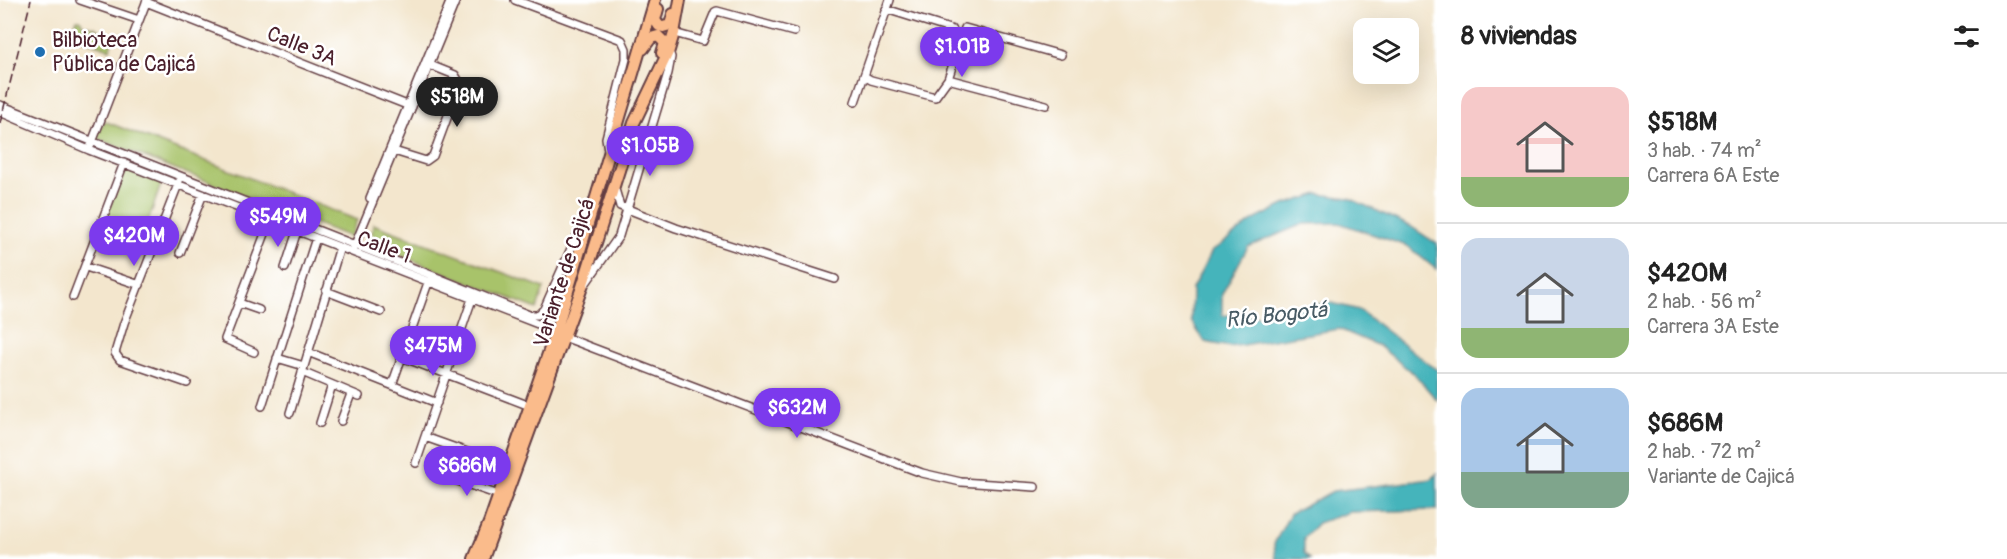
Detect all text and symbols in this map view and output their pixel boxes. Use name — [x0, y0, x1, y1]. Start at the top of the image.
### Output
map controls — [1353, 18, 1419, 84]
button: layers — [1353, 18, 1419, 84]
street label: Calle 3A — [263, 20, 341, 73]
text: 8 viviendas — [1461, 20, 1577, 52]
icon: filters — [1950, 20, 1983, 53]
place label: Bilbioteca Pública de Cajicá — [52, 27, 196, 78]
pin: $1.01B — [913, 27, 1011, 78]
text: $1.01B — [934, 34, 990, 59]
marker: Bilbioteca Pública de Cajicá — [33, 45, 47, 59]
pin: $518M — [415, 77, 499, 128]
text: $518M — [430, 84, 484, 109]
text: $518M — [1647, 106, 1717, 138]
icon: home — [1509, 111, 1581, 183]
pin: $1.05B — [601, 126, 699, 177]
text: $1.05B — [621, 133, 679, 158]
text: 3 hab. · 74 m² — [1647, 138, 1762, 163]
text: Carrera 6A Este — [1647, 163, 1779, 188]
street label: Variante de Cajicá — [528, 195, 601, 351]
pin: $549M — [236, 197, 320, 248]
text: $549M — [249, 204, 307, 229]
pin: $420M — [92, 216, 176, 267]
text: $420M — [103, 223, 165, 248]
street label: Calle 1 — [353, 225, 415, 270]
text: $420M — [1647, 257, 1727, 289]
icon: home — [1509, 262, 1581, 334]
text: 2 hab. · 56 m² — [1647, 289, 1762, 314]
water label: Río Bogotá — [1224, 296, 1330, 334]
text: Carrera 3A Este — [1647, 314, 1779, 339]
pin: $475M — [391, 326, 475, 377]
text: $475M — [404, 333, 462, 358]
pin: $632M — [755, 388, 839, 439]
text: $632M — [767, 395, 827, 420]
text: $686M — [1647, 407, 1723, 439]
icon: home — [1509, 412, 1581, 484]
text: 2 hab. · 72 m² — [1647, 439, 1761, 464]
pin: $686M — [425, 446, 509, 497]
text: $686M — [438, 453, 496, 478]
text: Variante de Cajicá — [1647, 464, 1795, 489]

